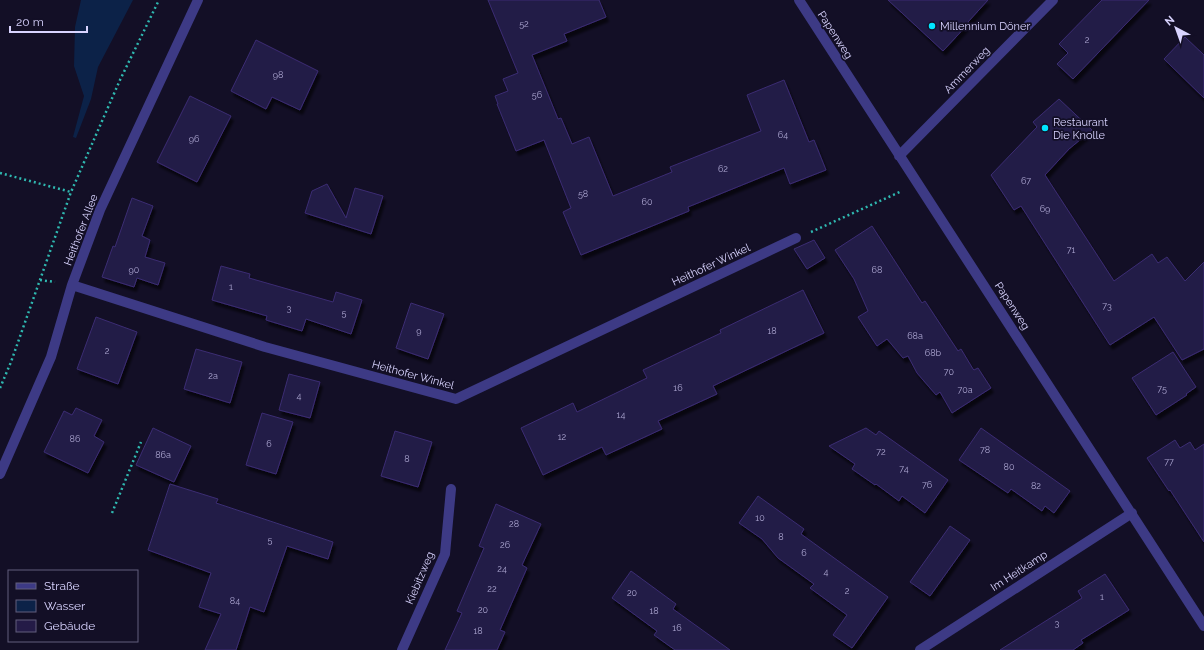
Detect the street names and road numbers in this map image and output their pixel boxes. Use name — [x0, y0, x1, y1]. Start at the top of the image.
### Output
street label: Papenweg — [815, 9, 855, 61]
street label: Ammerweg — [941, 44, 993, 96]
street label: Heithofer Allee — [61, 192, 101, 268]
street label: Heithofer Winkel — [670, 241, 752, 289]
street label: Papenweg — [992, 280, 1032, 332]
street label: Heithofer Winkel — [370, 358, 456, 392]
street label: Im Heitkamp — [988, 548, 1050, 594]
street label: Kiebitzweg — [403, 550, 437, 606]

